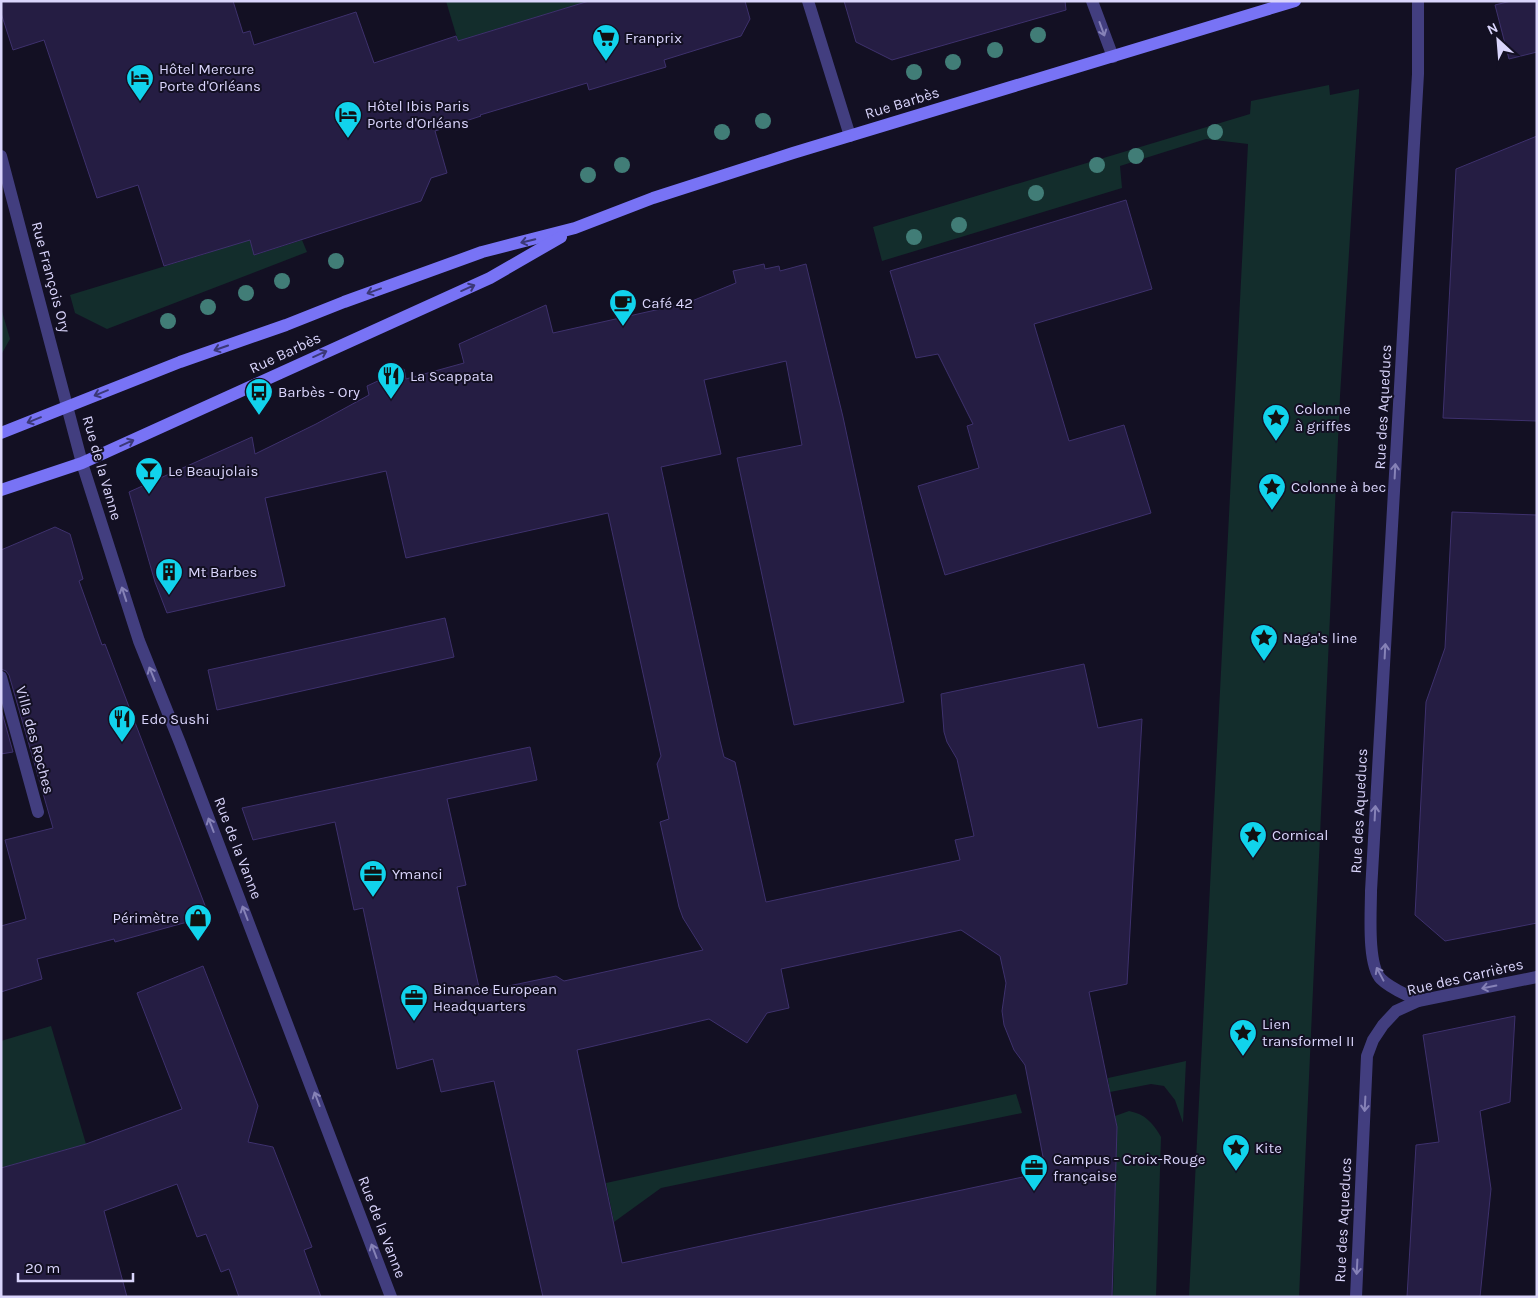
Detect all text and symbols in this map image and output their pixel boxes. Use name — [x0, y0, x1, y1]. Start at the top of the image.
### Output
north arrow — [1473, 15, 1523, 65]
text: N — [1484, 19, 1501, 39]
one-way arrow — [1098, 21, 1107, 37]
supermarket icon: Franprix — [591, 23, 621, 62]
place label: Franprix — [625, 29, 682, 47]
place label: Hôtel Mercure Porte d'Orléans — [159, 60, 261, 95]
hotel icon: Hôtel Mercure Porte d'Orléans — [125, 63, 155, 102]
street label: Rue Barbès — [863, 83, 941, 123]
place label: Hôtel Ibis Paris Porte d'Orléans — [367, 97, 470, 132]
hotel icon: Hôtel Ibis Paris Porte d'Orléans — [333, 100, 363, 139]
street label: Rue François Ory — [28, 220, 74, 334]
one-way arrow — [520, 236, 536, 246]
one-way arrow — [460, 283, 475, 292]
one-way arrow — [366, 287, 382, 296]
cafe icon: Café 42 — [608, 288, 638, 327]
place label: Café 42 — [642, 294, 693, 312]
street label: Rue Barbès — [246, 329, 324, 377]
one-way arrow — [213, 343, 229, 353]
street label: Rue des Aqueducs — [1371, 344, 1395, 470]
one-way arrow — [312, 349, 327, 359]
restaurant icon: La Scappata — [376, 361, 406, 400]
place label: La Scappata — [410, 367, 494, 385]
bus stop icon: Barbès - Ory — [244, 377, 274, 416]
place label: Barbès - Ory — [278, 383, 360, 401]
one-way arrow — [94, 389, 109, 398]
place label: Colonne à griffes — [1295, 400, 1351, 435]
place icon: Colonne à griffes — [1261, 403, 1291, 442]
street label: Rue de la Vanne — [79, 414, 125, 522]
one-way arrow — [27, 416, 42, 425]
one-way arrow — [119, 437, 134, 447]
bar icon: Le Beaujolais — [134, 456, 164, 495]
place label: Le Beaujolais — [168, 462, 258, 480]
one-way arrow — [1391, 464, 1400, 480]
place icon: Colonne à bec — [1257, 472, 1287, 511]
place label: Colonne à bec — [1291, 478, 1386, 496]
building icon: Mt Barbes — [154, 557, 184, 596]
place label: Mt Barbes — [188, 563, 257, 581]
one-way arrow — [118, 587, 128, 603]
place icon: Naga's line — [1249, 623, 1279, 662]
place label: Naga's line — [1283, 629, 1357, 647]
one-way arrow — [1380, 643, 1389, 659]
one-way arrow — [147, 667, 156, 682]
street label: Villa des Roches — [12, 684, 58, 796]
restaurant icon: Edo Sushi — [107, 704, 137, 743]
place label: Edo Sushi — [141, 710, 210, 728]
street label: Rue des Aqueducs — [1347, 748, 1371, 874]
street label: Rue de la Vanne — [210, 794, 266, 902]
one-way arrow — [1371, 806, 1380, 822]
one-way arrow — [206, 818, 216, 833]
place icon: Cornical — [1238, 820, 1268, 859]
place label: Cornical — [1272, 826, 1329, 844]
office icon: Ymanci — [358, 859, 388, 898]
place label: Ymanci — [392, 865, 443, 883]
shop icon: Périmètre — [183, 903, 213, 942]
one-way arrow — [240, 905, 249, 921]
place label: Périmètre — [113, 909, 179, 927]
street label: Rue des Carrières — [1405, 955, 1525, 999]
one-way arrow — [1375, 966, 1385, 981]
place label: Binance European Headquarters — [433, 980, 557, 1015]
office icon: Binance European Headquarters — [399, 983, 429, 1022]
one-way arrow — [1481, 983, 1497, 992]
place label: Lien transformel II — [1262, 1015, 1355, 1050]
place icon: Lien transformel II — [1228, 1018, 1258, 1057]
one-way arrow — [312, 1092, 321, 1107]
one-way arrow — [1360, 1096, 1369, 1112]
place icon: Kite — [1221, 1133, 1251, 1172]
place label: Kite — [1255, 1139, 1282, 1157]
place label: Campus - Croix-Rouge française — [1053, 1150, 1205, 1185]
office icon: Campus - Croix-Rouge française — [1019, 1153, 1049, 1192]
street label: Rue des Aqueducs — [1331, 1157, 1355, 1283]
street label: Rue de la Vanne — [354, 1173, 410, 1281]
one-way arrow — [369, 1244, 378, 1259]
scale bar — [18, 1250, 132, 1282]
text: 20 m — [25, 1259, 60, 1277]
one-way arrow — [1353, 1259, 1362, 1275]

